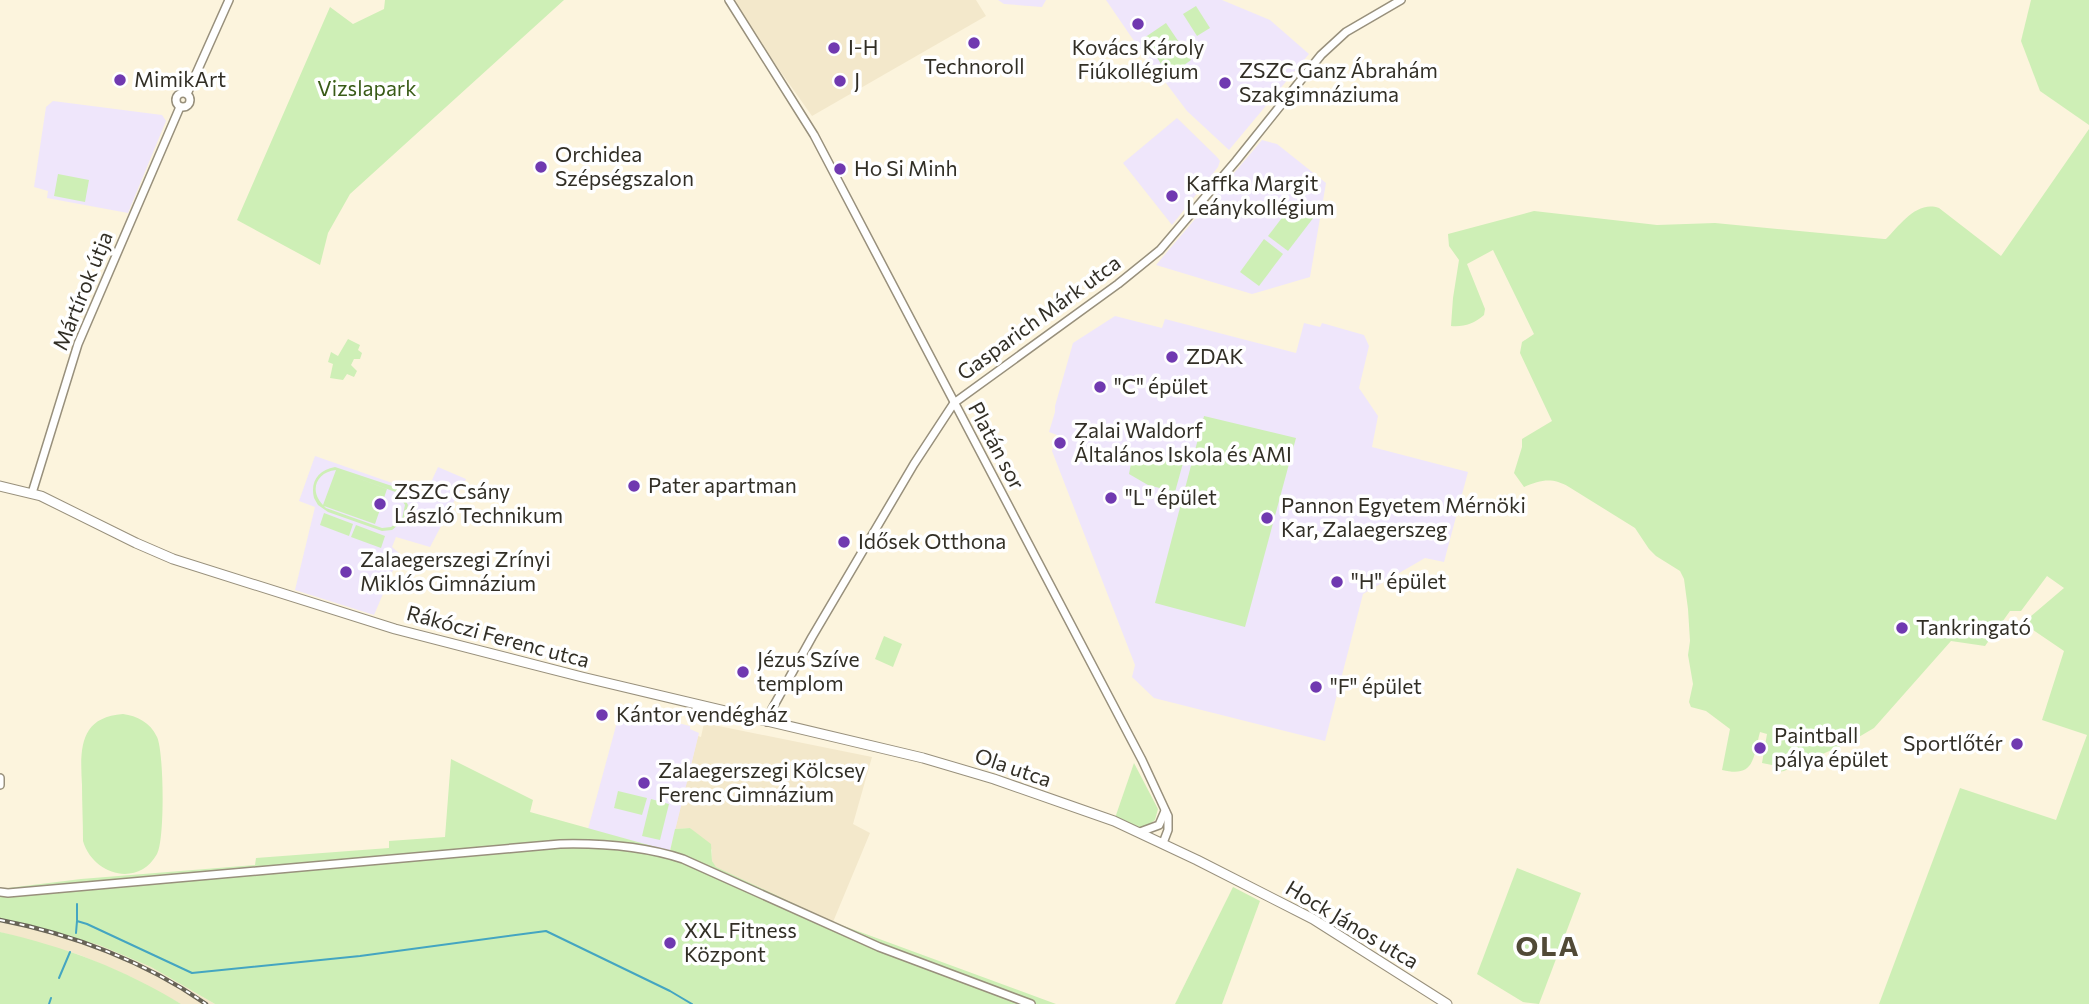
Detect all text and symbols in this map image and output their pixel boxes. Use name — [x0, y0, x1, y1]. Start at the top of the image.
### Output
marker: Kovács Károly Fiúkollégium — [1130, 16, 1146, 32]
place label: I-H — [848, 34, 878, 59]
place label: Kovács Károly Fiúkollégium — [1072, 34, 1204, 83]
marker: Technoroll — [966, 35, 982, 51]
marker: I-H — [826, 40, 842, 56]
place label: Technoroll — [923, 53, 1025, 78]
place label: ZSZC Ganz Ábrahám Szakgimnáziuma — [1239, 57, 1438, 106]
place label: MimikArt — [134, 66, 226, 91]
place label: J — [854, 67, 860, 92]
marker: MimikArt — [112, 72, 128, 88]
marker: J — [832, 73, 848, 89]
park label: Vizslapark — [317, 75, 417, 100]
marker: ZSZC Ganz Ábrahám Szakgimnáziuma — [1217, 75, 1233, 91]
place label: Orchidea Szépségszalon — [555, 141, 694, 190]
place label: Ho Si Minh — [854, 155, 958, 180]
marker: Orchidea Szépségszalon — [533, 159, 549, 175]
marker: Ho Si Minh — [832, 161, 848, 177]
place label: Kaffka Margit Leánykollégium — [1186, 170, 1335, 219]
marker: Kaffka Margit Leánykollégium — [1164, 188, 1180, 204]
street label: Mártírok útja — [46, 227, 117, 353]
street label: Gasparich Márk utca — [952, 249, 1125, 384]
place label: ZDAK — [1186, 343, 1244, 368]
marker: ZDAK — [1164, 349, 1180, 365]
place label: "C" épület — [1114, 373, 1208, 398]
marker: "C" épület — [1092, 379, 1108, 395]
street label: Platán sor — [964, 397, 1031, 493]
place label: Zalai Waldorf Általános Iskola és AMI — [1074, 417, 1292, 466]
marker: Zalai Waldorf Általános Iskola és AMI — [1052, 435, 1068, 451]
place label: Pater apartman — [648, 472, 797, 497]
place label: ZSZC Csány László Technikum — [394, 478, 563, 527]
marker: Pater apartman — [626, 478, 642, 494]
place label: "L" épület — [1125, 484, 1217, 509]
marker: "L" épület — [1103, 490, 1119, 506]
place label: Pannon Egyetem Mérnöki Kar, Zalaegerszeg — [1281, 492, 1526, 541]
marker: ZSZC Csány László Technikum — [372, 496, 388, 512]
marker: Pannon Egyetem Mérnöki Kar, Zalaegerszeg — [1259, 510, 1275, 526]
place label: Idősek Otthona — [858, 528, 1006, 553]
marker: Idősek Otthona — [836, 534, 852, 550]
place label: Zalaegerszegi Zrínyi Miklós Gimnázium — [360, 546, 551, 595]
marker: Zalaegerszegi Zrínyi Miklós Gimnázium — [338, 564, 354, 580]
place label: "H" épület — [1351, 568, 1446, 593]
marker: "H" épület — [1329, 574, 1345, 590]
street label: Rákóczi Ferenc utca — [404, 599, 593, 672]
place label: Tankringató — [1916, 614, 2031, 639]
marker: Tankringató — [1894, 620, 1910, 636]
place label: Jézus Szíve templom — [757, 646, 860, 695]
marker: Jézus Szíve templom — [735, 664, 751, 680]
place label: "F" épület — [1330, 673, 1422, 698]
marker: "F" épület — [1308, 679, 1324, 695]
place label: Kántor vendégház — [616, 701, 788, 726]
marker: Kántor vendégház — [594, 707, 610, 723]
place label: Paintball pálya épület — [1774, 722, 1888, 771]
place label: Sportlőtér — [1903, 730, 2003, 755]
marker: Sportlőtér — [2009, 736, 2025, 752]
marker: Paintball pálya épület — [1752, 740, 1768, 756]
street label: Ola utca — [972, 742, 1055, 791]
place label: Zalaegerszegi Kölcsey Ferenc Gimnázium — [658, 757, 866, 806]
marker: Zalaegerszegi Kölcsey Ferenc Gimnázium — [636, 775, 652, 791]
street label: Hock János utca — [1282, 874, 1424, 973]
place label: XXL Fitness Központ — [684, 917, 797, 966]
district label: OLA — [1515, 928, 1581, 962]
marker: XXL Fitness Központ — [662, 935, 678, 951]

